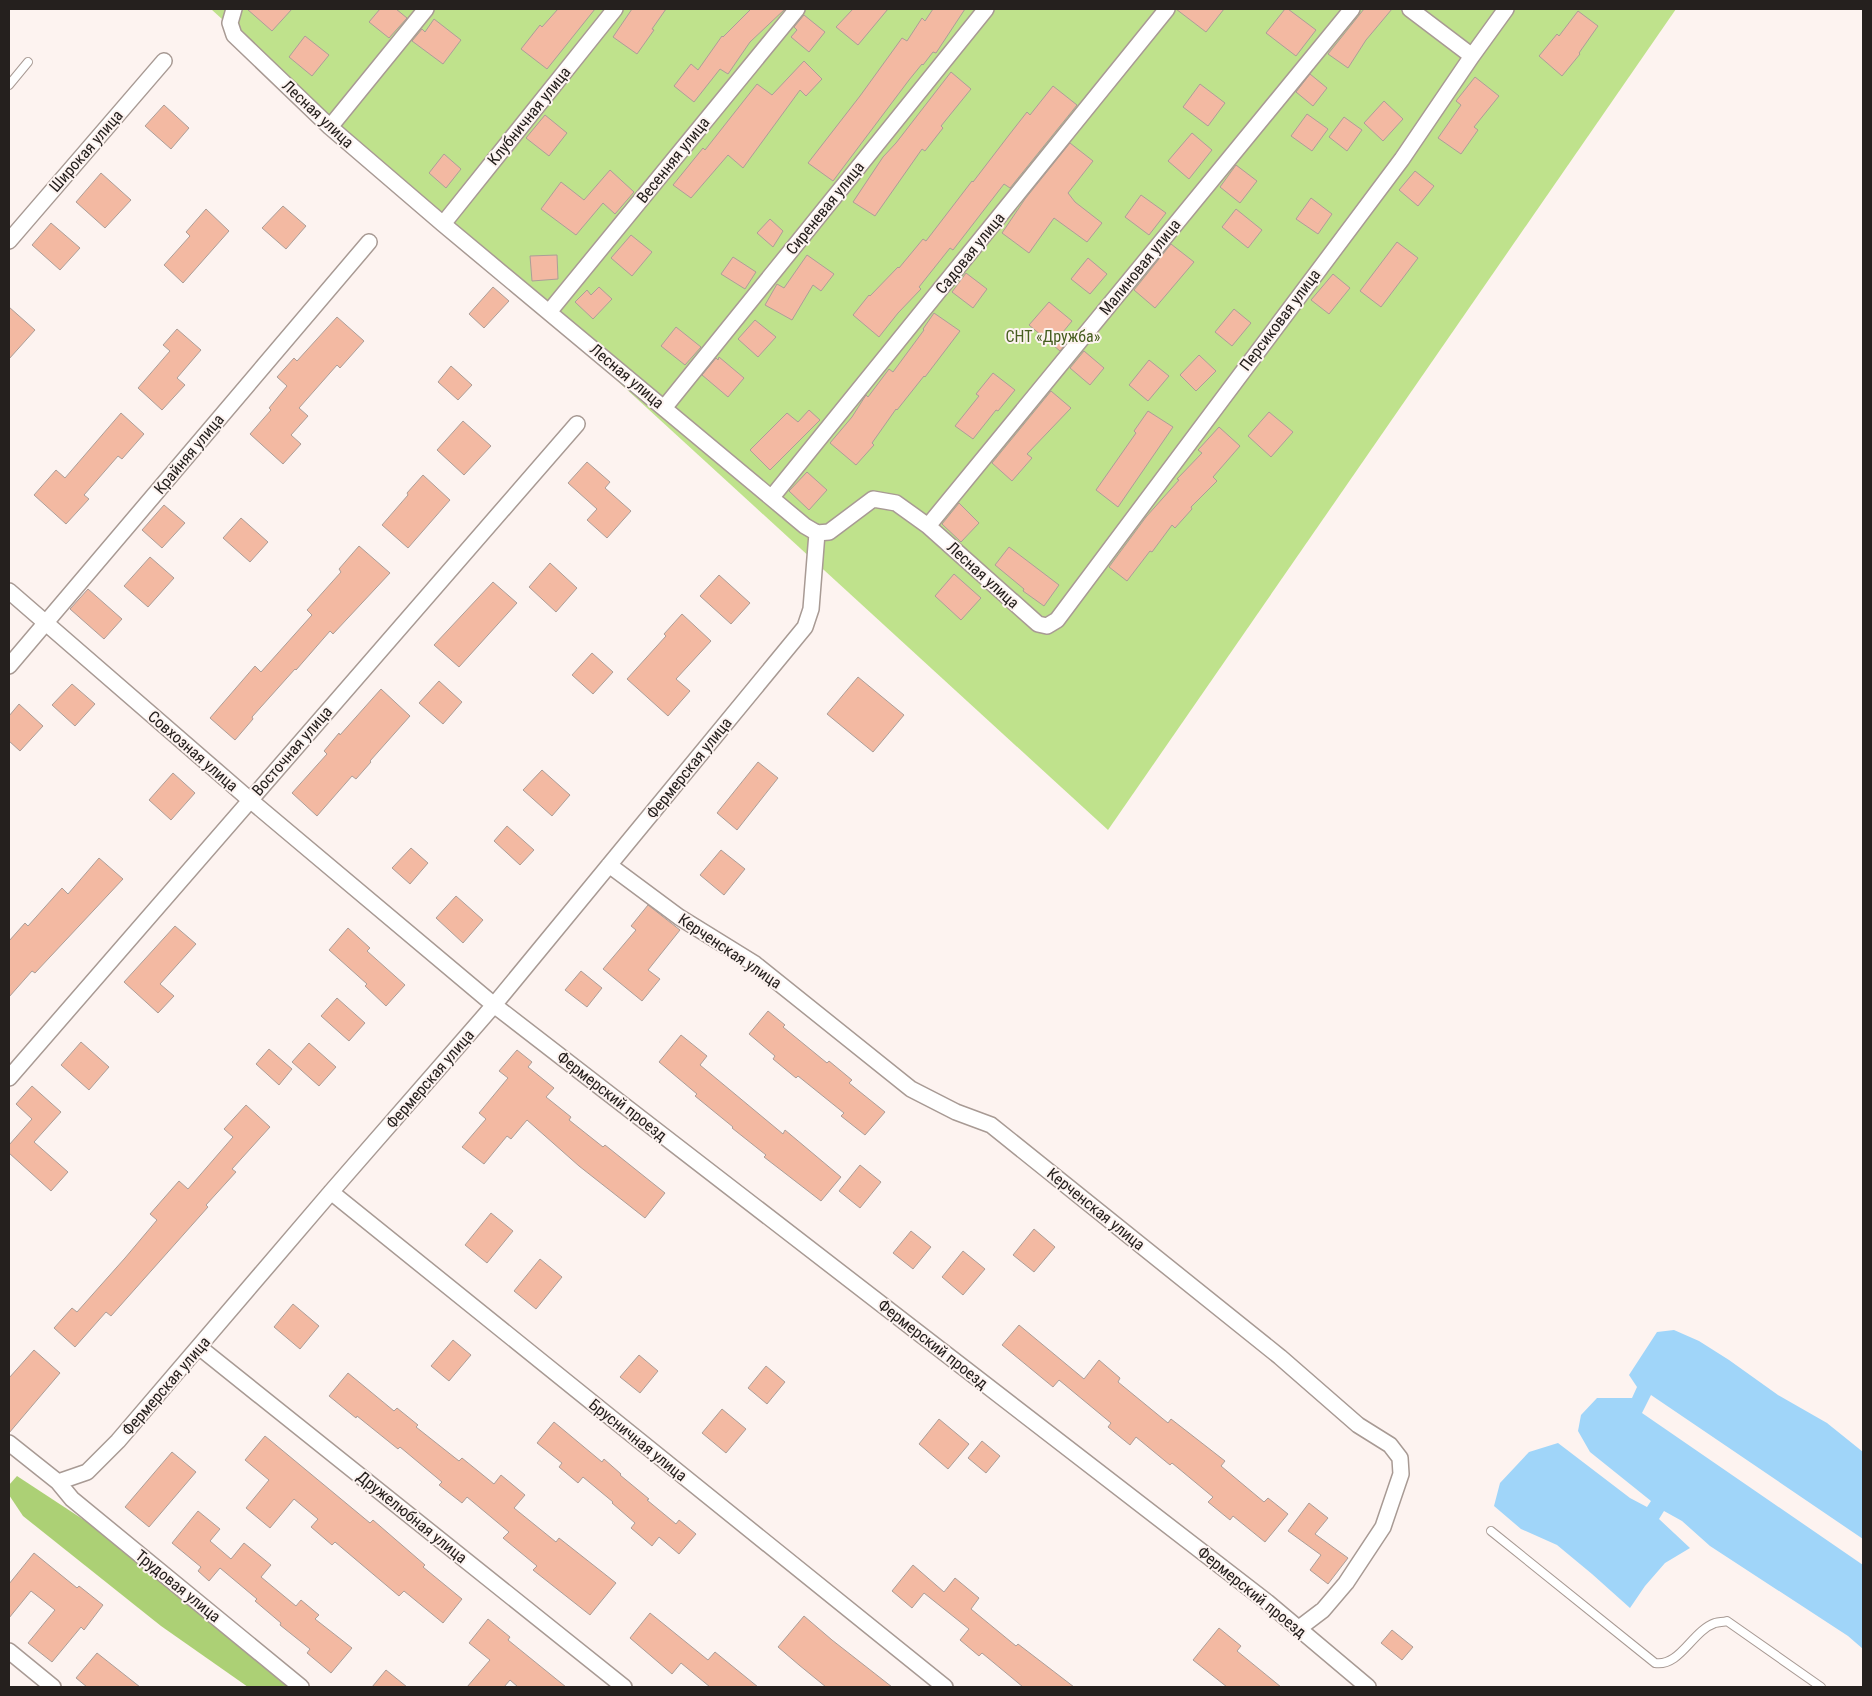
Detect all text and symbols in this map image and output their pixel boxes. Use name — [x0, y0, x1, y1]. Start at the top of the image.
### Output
street label: Клубничная улица — [483, 63, 575, 169]
street label: Лесная улица — [278, 76, 358, 152]
street label: Широкая улица — [45, 106, 127, 196]
street label: Весенняя улица — [633, 113, 713, 207]
street label: Сиреневая улица — [782, 158, 868, 258]
street label: Садовая улица — [931, 208, 1009, 298]
street label: Малиновая улица — [1095, 215, 1185, 319]
street label: Персиковая улица — [1236, 265, 1324, 375]
park label: СНТ «Дружба» — [1006, 327, 1101, 346]
street label: Лесная улица — [586, 340, 668, 412]
street label: Крайняя улица — [150, 410, 228, 498]
street label: Лесная улица — [943, 538, 1023, 612]
street label: Восточная улица — [248, 702, 336, 800]
street label: Совхозная улица — [144, 707, 242, 795]
street label: Фермерская улица — [642, 714, 736, 822]
street label: Керченская улица — [675, 909, 785, 993]
street label: Фермерская улица — [382, 1026, 478, 1132]
street label: Фермерский проезд — [553, 1047, 671, 1145]
street label: Керченская улица — [1043, 1164, 1149, 1254]
street label: Фермерский проезд — [874, 1295, 992, 1393]
street label: Фермерская улица — [118, 1333, 214, 1439]
street label: Брусничная улица — [585, 1395, 691, 1485]
street label: Дружелюбная улица — [353, 1467, 471, 1567]
street label: Фермерский проезд — [1194, 1542, 1310, 1642]
street label: Трудовая улица — [132, 1546, 224, 1626]

